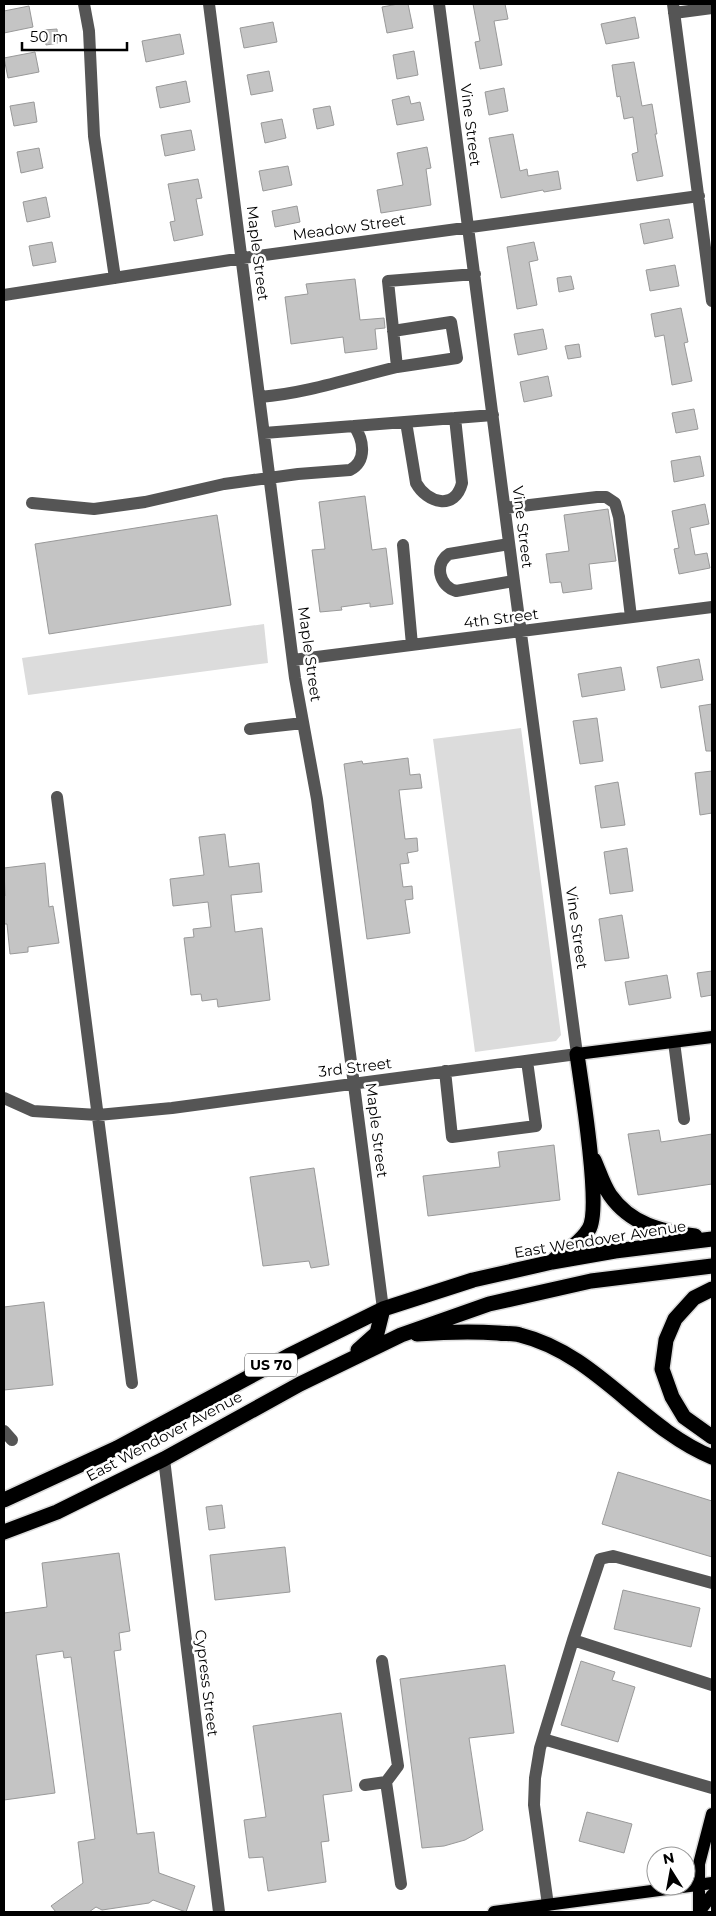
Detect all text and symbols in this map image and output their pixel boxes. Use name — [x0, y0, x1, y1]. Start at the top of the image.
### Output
scale bar — [22, 20, 128, 52]
text: 50 m — [30, 27, 68, 46]
street label: Vine Street — [457, 83, 485, 167]
street label: Maple Street — [243, 204, 273, 302]
street label: Meadow Street — [291, 210, 407, 244]
street label: Vine Street — [509, 485, 537, 569]
street label: 4th Street — [462, 604, 540, 632]
street label: Maple Street — [294, 605, 326, 703]
street label: Vine Street — [562, 886, 592, 970]
street label: 3rd Street — [317, 1053, 393, 1081]
street label: Maple Street — [362, 1081, 392, 1179]
street label: East Wendover Avenue — [513, 1216, 687, 1262]
road number: US 70 — [245, 1354, 297, 1376]
street label: East Wendover Avenue — [83, 1387, 245, 1485]
street label: Cypress Street — [191, 1628, 223, 1738]
north arrow — [646, 1846, 696, 1896]
text: N — [661, 1848, 676, 1868]

